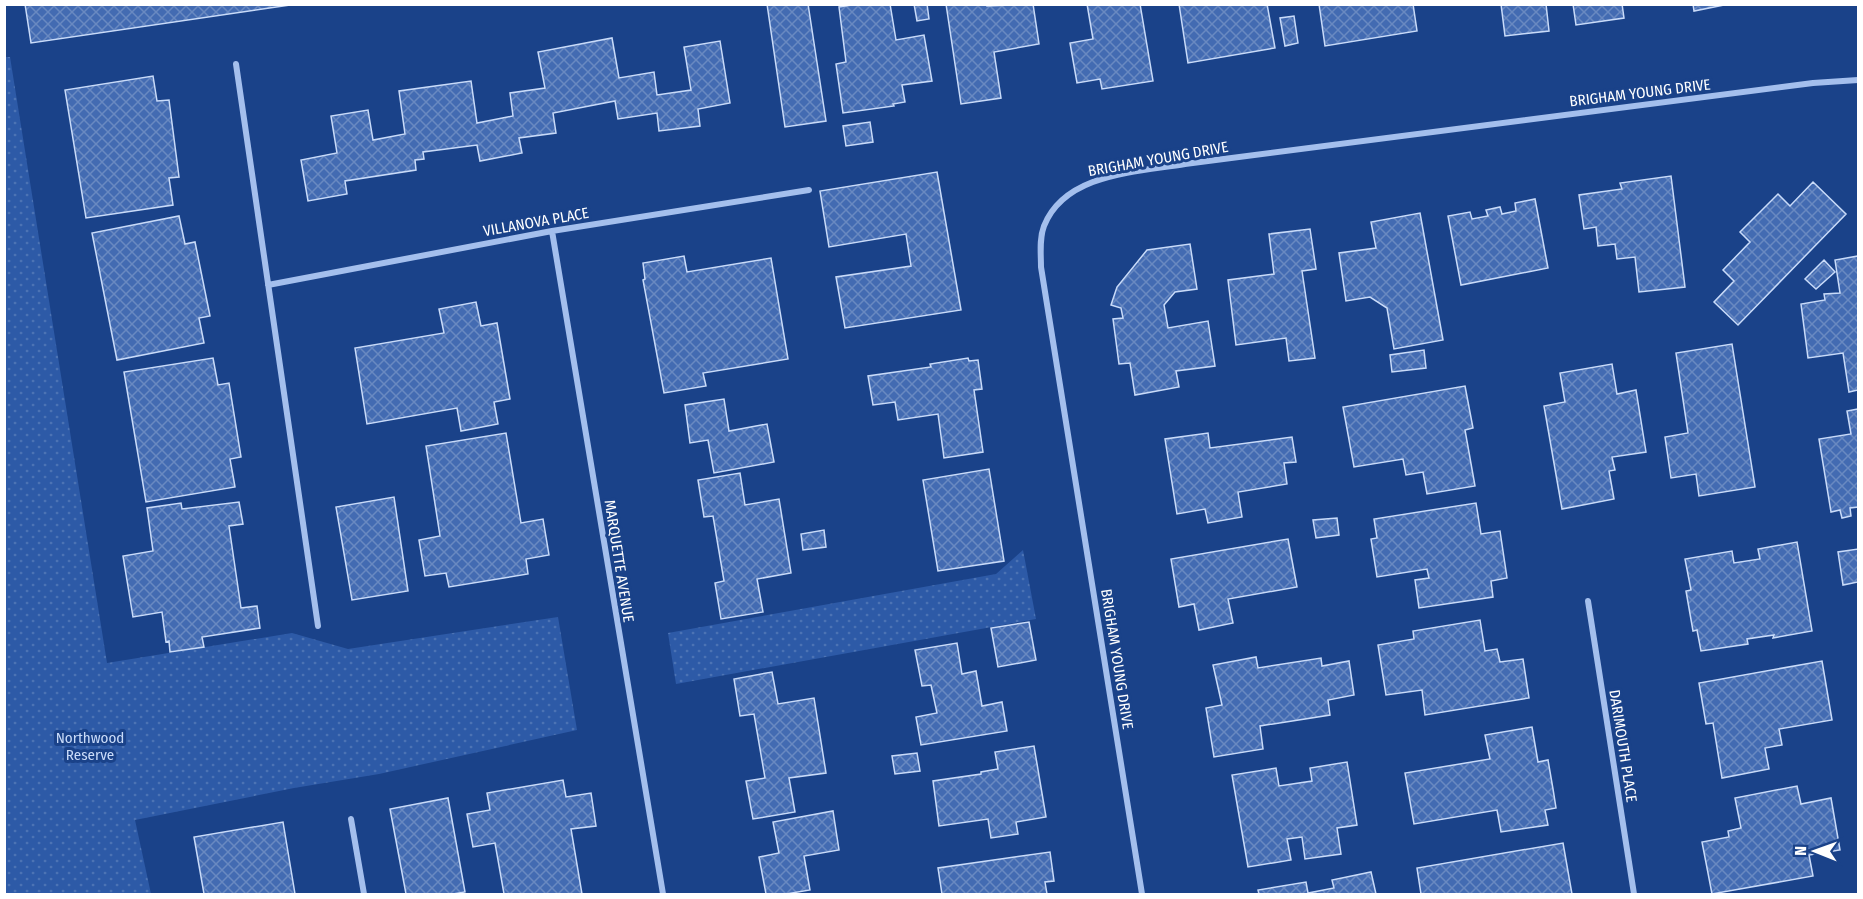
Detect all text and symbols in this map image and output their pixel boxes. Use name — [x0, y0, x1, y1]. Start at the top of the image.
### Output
street label: BRIGHAM YOUNG DRIVE — [1568, 75, 1712, 111]
street label: BRIGHAM YOUNG DRIVE — [1086, 138, 1230, 180]
street label: VILLANOVA PLACE — [482, 204, 590, 240]
street label: MARQUETTE AVENUE — [600, 499, 638, 623]
street label: BRIGHAM YOUNG DRIVE — [1097, 587, 1137, 731]
street label: DARIMOUTH PLACE — [1605, 688, 1641, 804]
park label: Northwood Reserve — [56, 729, 124, 764]
north arrow — [1785, 821, 1845, 881]
text: N — [1791, 846, 1810, 856]

